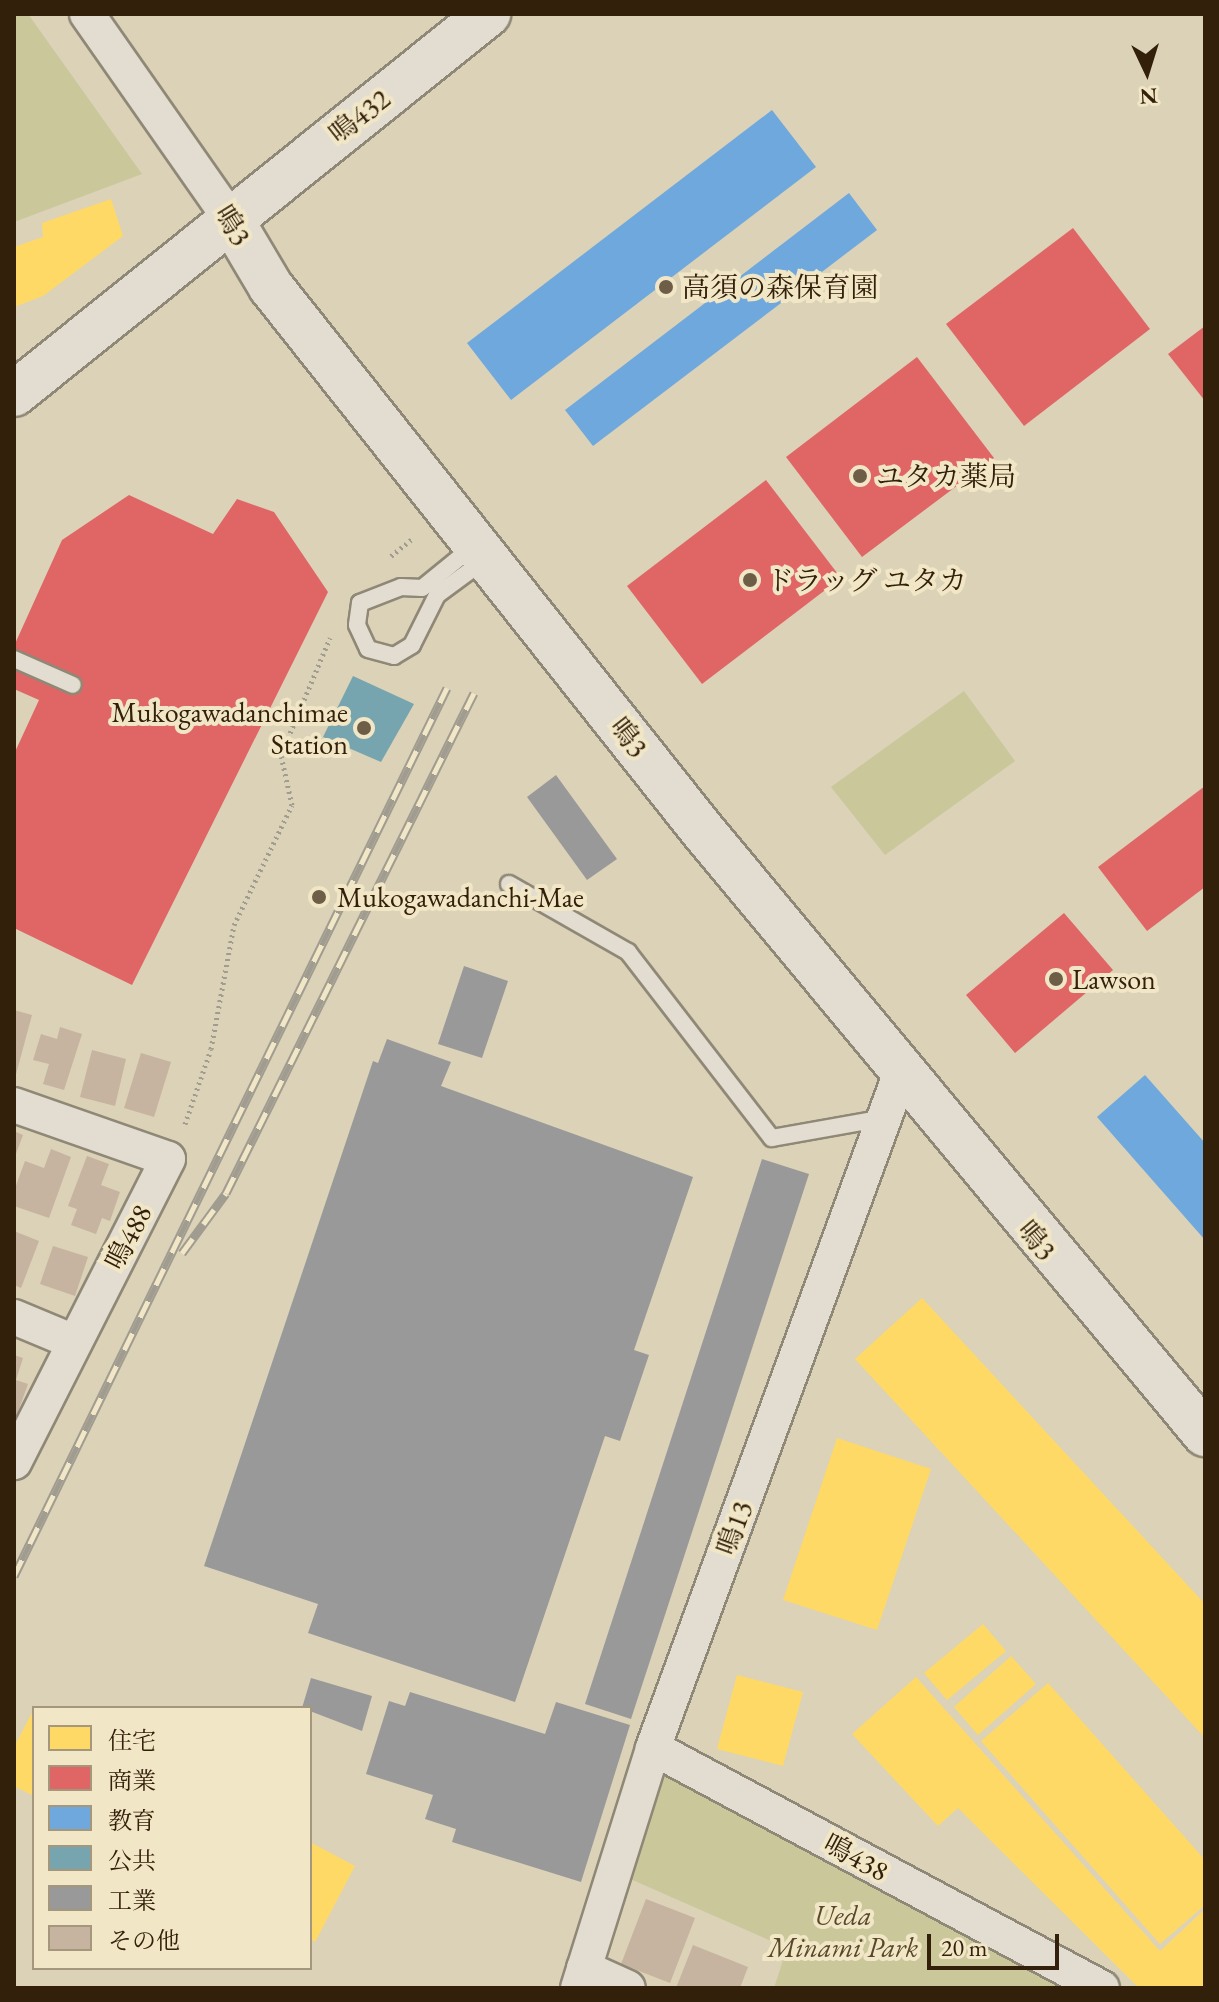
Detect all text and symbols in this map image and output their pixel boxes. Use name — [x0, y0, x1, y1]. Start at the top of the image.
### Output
north arrow — [1107, 32, 1187, 112]
text: N — [1139, 81, 1159, 112]
street label: 鳴432 — [322, 82, 396, 150]
street label: 鳴3 — [208, 199, 258, 251]
place label: 高須の森保育園 — [682, 270, 878, 304]
marker: 高須の森保育園 — [657, 278, 675, 296]
place label: ユタカ薬局 — [876, 459, 1016, 493]
marker: ユタカ薬局 — [851, 467, 869, 485]
place label: ドラッグ ユタカ — [766, 563, 968, 597]
marker: ドラッグ ユタカ — [741, 571, 759, 589]
place label: Mukogawadanchimae Station — [112, 695, 348, 761]
street label: 鳴3 — [603, 710, 655, 764]
marker: Mukogawadanchimae Station — [355, 719, 373, 737]
place label: Mukogawadanchi-Mae — [337, 880, 584, 914]
marker: Mukogawadanchi-Mae — [308, 886, 330, 908]
place label: Lawson — [1072, 962, 1156, 996]
marker: Lawson — [1047, 970, 1065, 988]
street label: 鳴488 — [98, 1199, 158, 1275]
street label: 鳴3 — [1011, 1213, 1063, 1267]
street label: 鳴13 — [709, 1496, 759, 1560]
legend — [32, 1706, 312, 1970]
text: 住宅 — [108, 1725, 156, 1756]
text: 商業 — [108, 1765, 156, 1796]
text: 教育 — [108, 1805, 156, 1836]
street label: 鳴438 — [818, 1826, 894, 1888]
text: 公共 — [108, 1845, 156, 1876]
text: 工業 — [108, 1885, 156, 1916]
park label: Ueda Minami Park — [768, 1898, 918, 1964]
scale bar — [931, 1918, 1063, 1968]
text: その他 — [108, 1925, 180, 1956]
text: 20 m — [941, 1932, 988, 1963]

